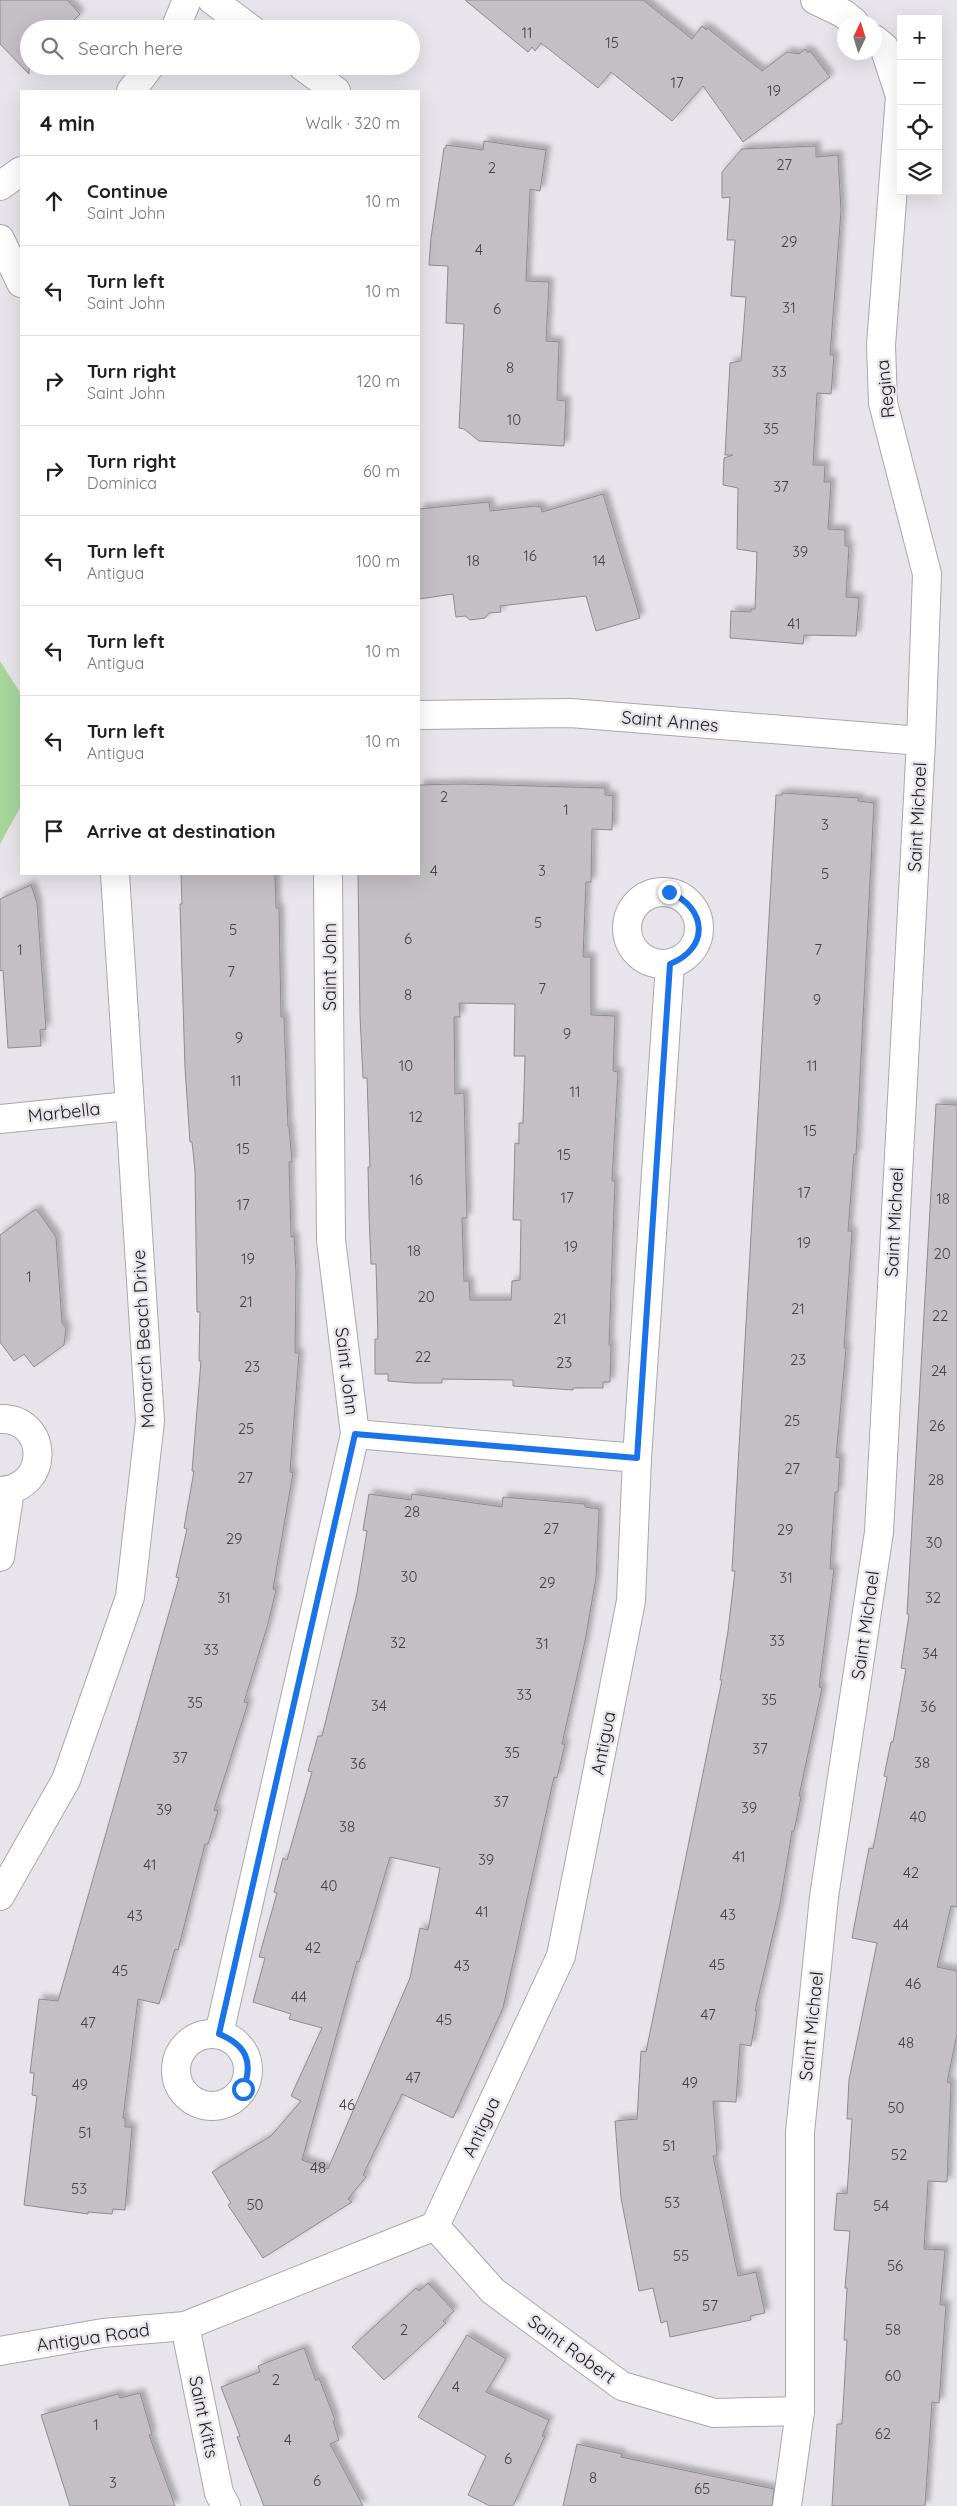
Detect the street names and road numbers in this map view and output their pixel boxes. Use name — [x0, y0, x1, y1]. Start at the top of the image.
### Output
street label: Regina — [871, 359, 899, 419]
street label: Saint Annes — [620, 705, 720, 737]
street label: Saint Michael — [903, 762, 931, 872]
street label: Saint John — [318, 923, 341, 1011]
street label: Marbella — [26, 1097, 102, 1127]
street label: Saint Michael — [880, 1167, 908, 1277]
street label: Monarch Beach Drive — [127, 1249, 159, 1429]
street label: Saint John — [330, 1326, 364, 1416]
street label: Saint Michael — [846, 1569, 884, 1681]
street label: Antigua — [586, 1709, 620, 1777]
street label: Saint Michael — [794, 1970, 828, 2082]
street label: Antigua — [457, 2093, 505, 2161]
street label: Saint Robert — [523, 2309, 621, 2389]
street label: Antigua Road — [35, 2318, 151, 2356]
street label: Saint Kitts — [184, 2374, 224, 2460]

